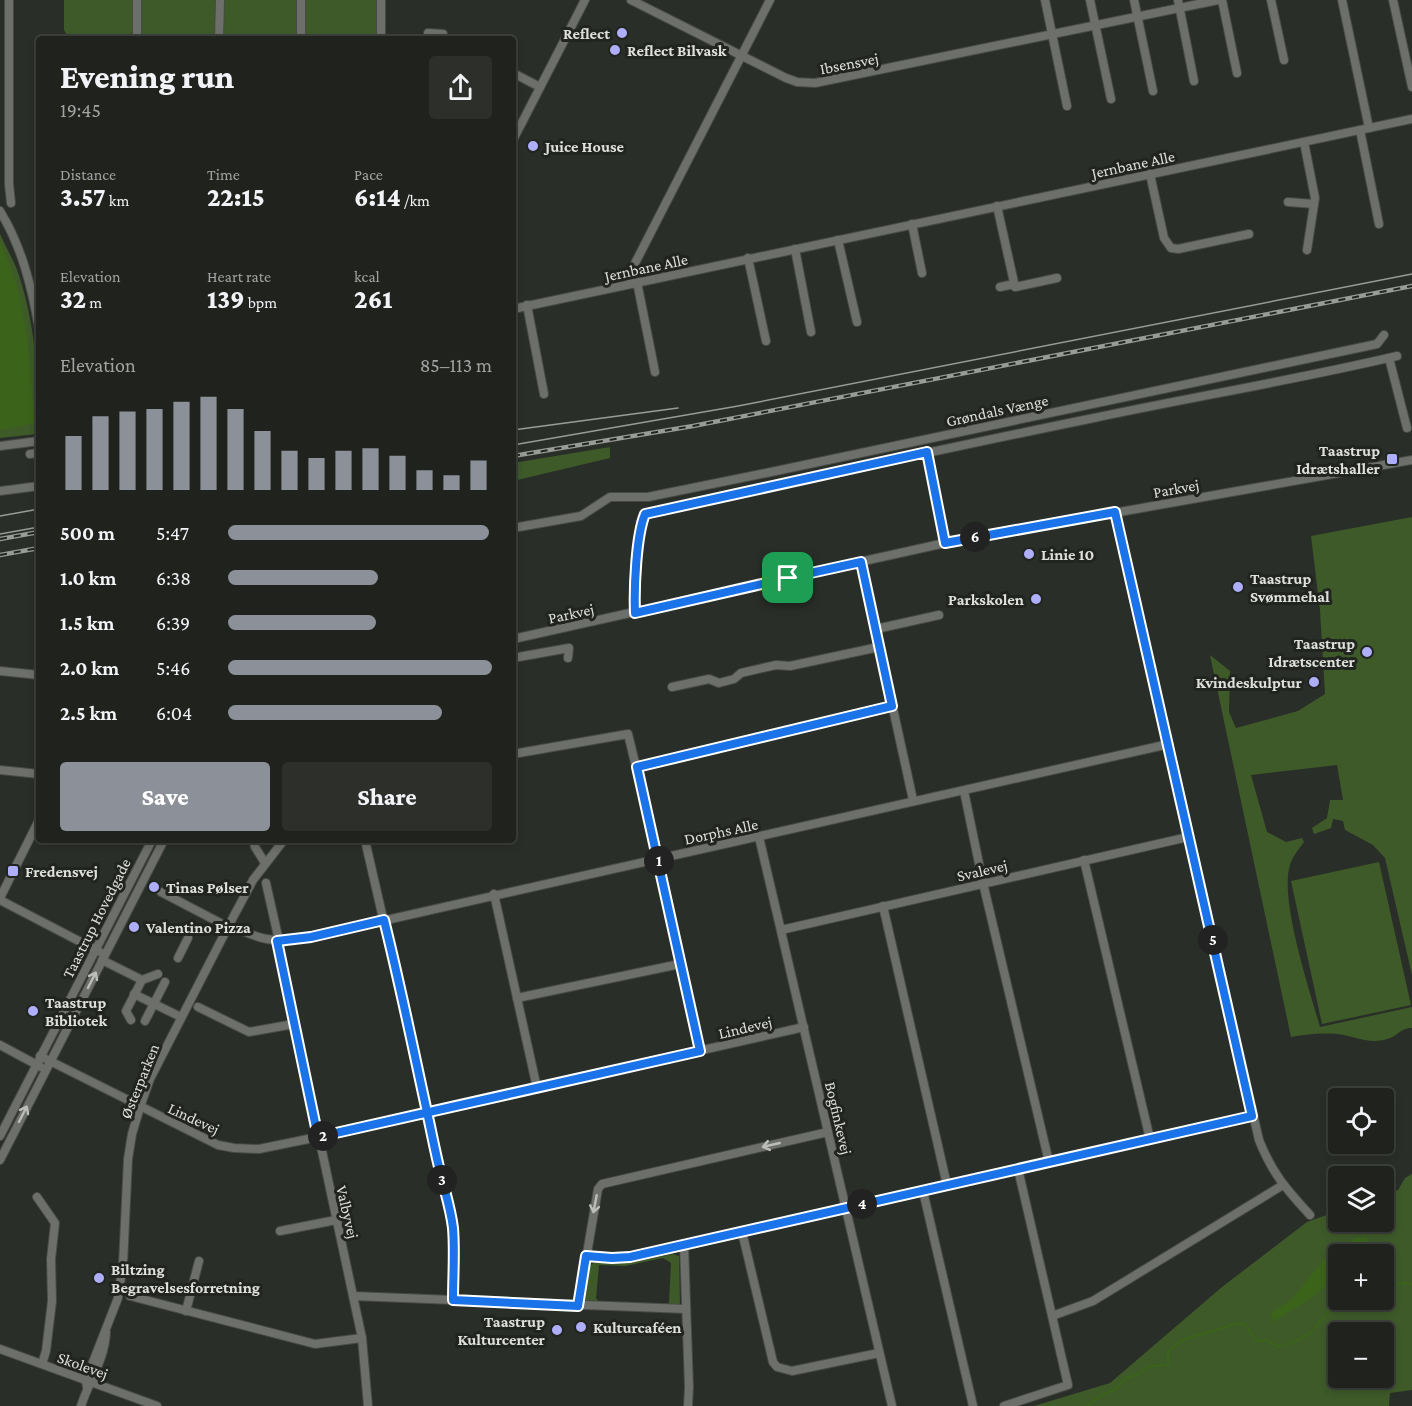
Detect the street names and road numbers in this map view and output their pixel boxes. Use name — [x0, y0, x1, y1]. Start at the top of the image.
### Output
street label: Ibsensvej — [818, 49, 880, 78]
street label: Jernbane Alle — [1088, 147, 1177, 183]
street label: Jernbane Alle — [601, 250, 690, 286]
street label: Grøndals Vænge — [945, 391, 1050, 431]
street label: Parkvej — [1152, 476, 1201, 502]
street label: Parkvej — [547, 600, 596, 628]
street label: Dorphs Alle — [683, 815, 760, 849]
street label: Taastrup Hovedgade — [59, 856, 135, 981]
street label: Svalevej — [955, 856, 1009, 886]
street label: Lindevej — [717, 1013, 774, 1043]
street label: Østerparken — [117, 1041, 163, 1122]
street label: Bogfinkevej — [821, 1080, 855, 1156]
street label: Lindevej — [165, 1099, 222, 1139]
street label: Valbyvej — [332, 1184, 362, 1241]
street label: Skolevej — [55, 1349, 110, 1383]

